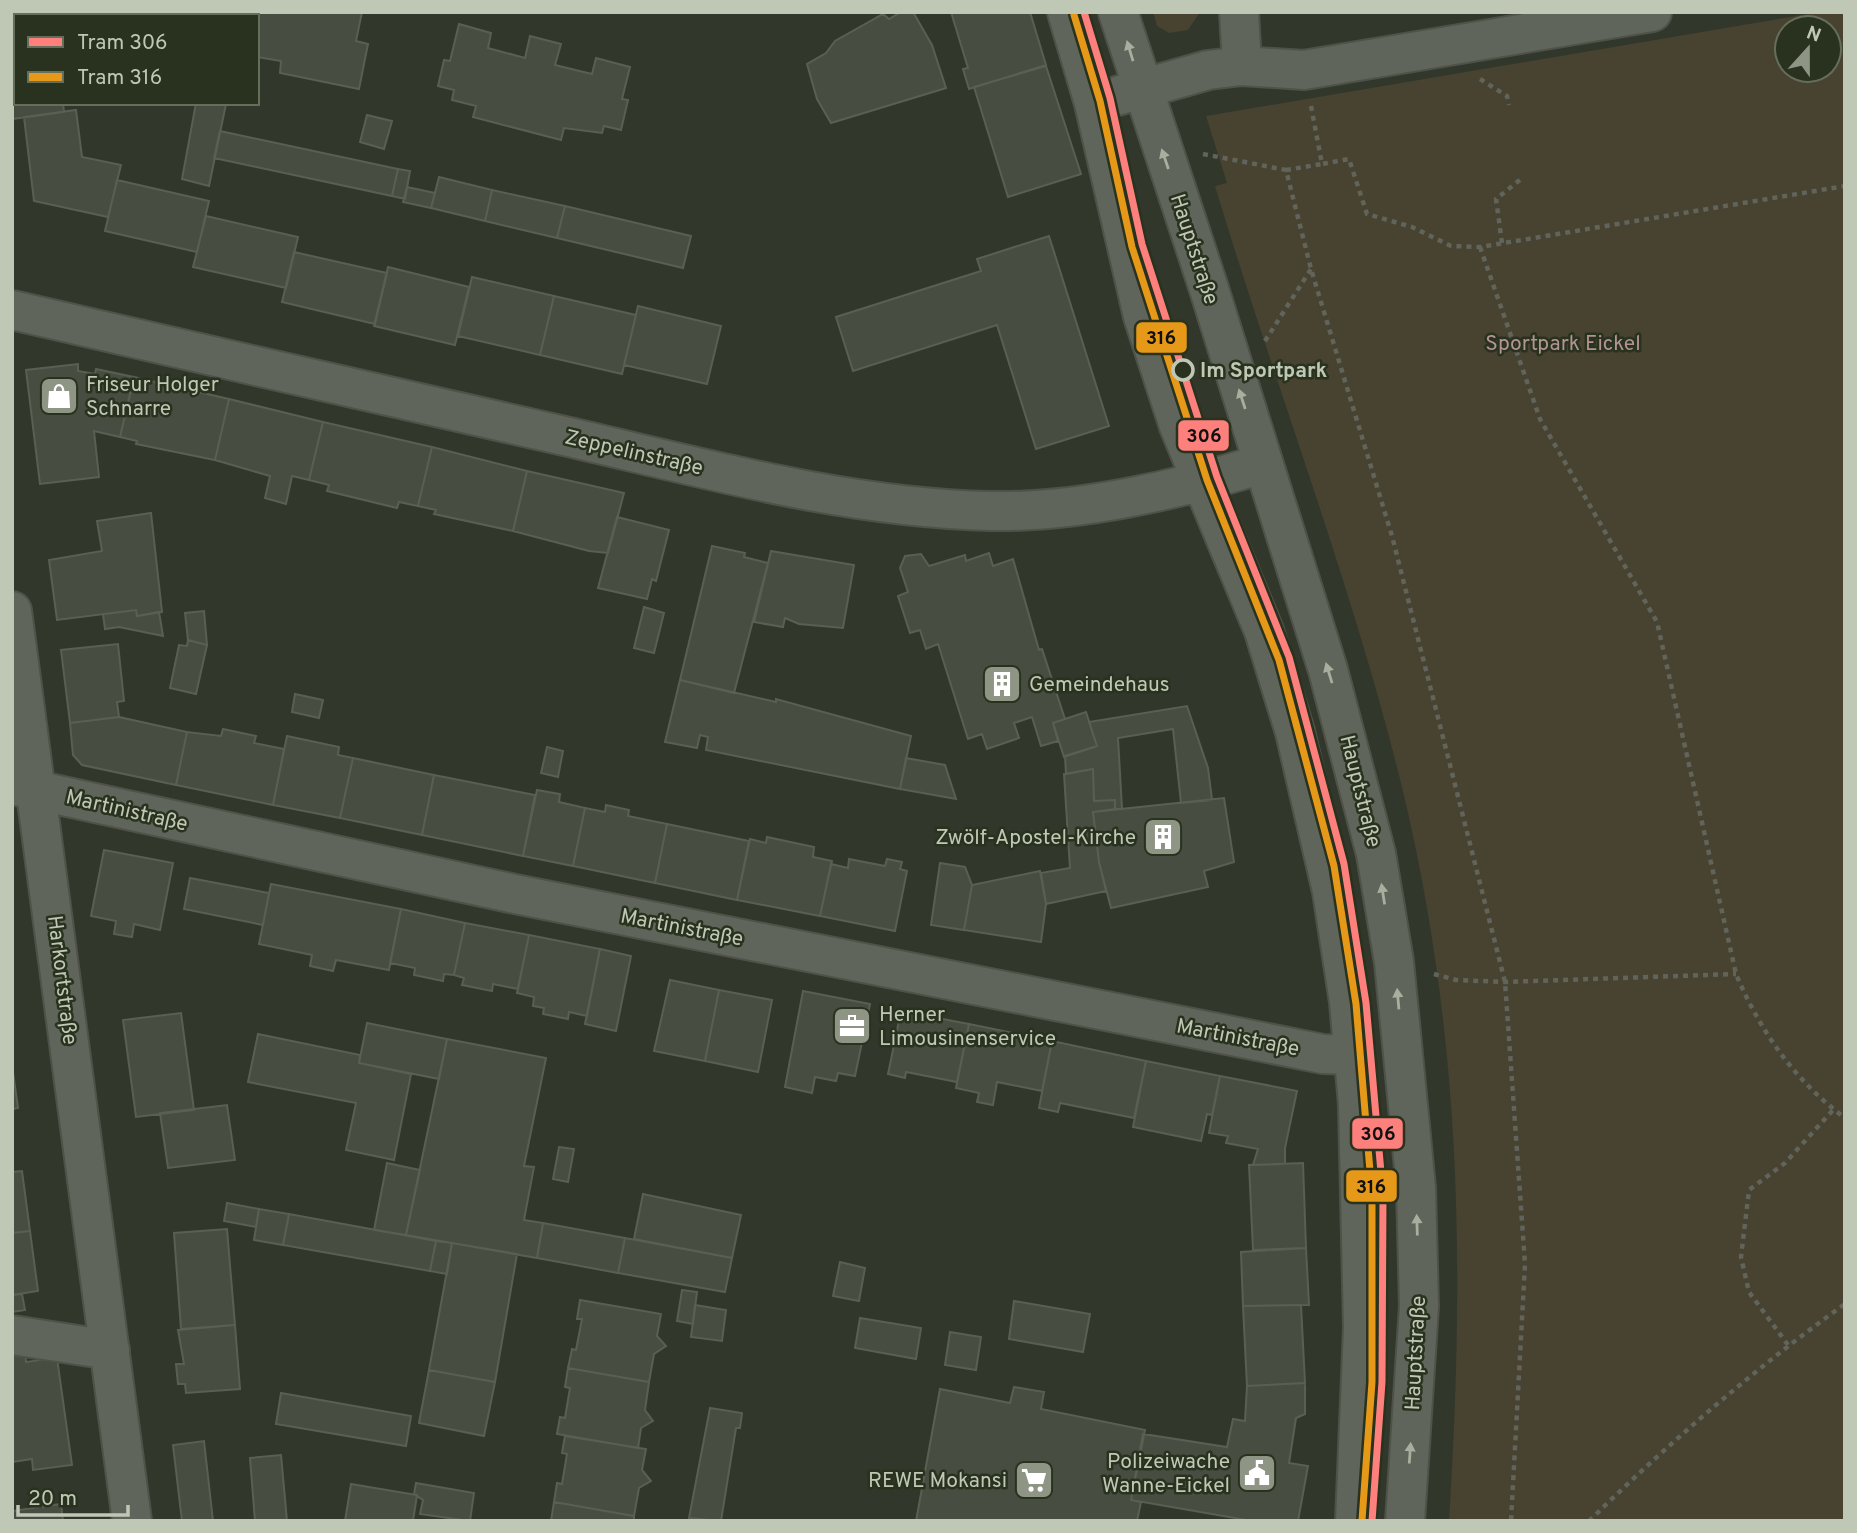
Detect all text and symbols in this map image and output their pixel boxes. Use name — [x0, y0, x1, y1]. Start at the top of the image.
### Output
legend — [14, 14, 259, 105]
north arrow — [1773, 14, 1843, 84]
text: N — [1803, 21, 1824, 49]
text: Tram 306 — [77, 30, 168, 57]
one-way arrow — [1124, 40, 1135, 61]
text: Tram 316 — [77, 65, 162, 92]
one-way arrow — [1159, 148, 1170, 169]
street label: Hauptstraße — [1163, 191, 1224, 308]
line badge: 316 — [1135, 321, 1188, 354]
text: 316 — [1146, 327, 1176, 351]
park label: Sportpark Eickel — [1485, 331, 1641, 358]
place label: Im Sportpark — [1200, 358, 1328, 385]
marker: Im Sportpark — [1172, 359, 1194, 381]
place label: Friseur Holger Schnarre — [86, 372, 219, 423]
shop icon: Friseur Holger Schnarre — [38, 375, 80, 417]
one-way arrow — [1236, 388, 1247, 409]
line badge: 306 — [1177, 419, 1230, 452]
street label: Zeppelinstraße — [562, 424, 705, 482]
text: 306 — [1186, 425, 1222, 449]
building icon: Gemeindehaus — [981, 663, 1023, 705]
one-way arrow — [1323, 663, 1333, 684]
place label: Gemeindehaus — [1029, 672, 1170, 699]
street label: Hauptstraße — [1333, 732, 1387, 850]
street label: Martinistraße — [63, 784, 190, 839]
building icon: Zwölf-Apostel-Kirche — [1142, 816, 1184, 858]
place label: Zwölf-Apostel-Kirche — [935, 825, 1136, 852]
one-way arrow — [1377, 883, 1388, 905]
street label: Martinistraße — [618, 903, 745, 954]
street label: Harkortstraße — [40, 914, 83, 1046]
one-way arrow — [1392, 988, 1403, 1010]
place label: Herner Limousinenservice — [879, 1002, 1056, 1053]
office icon: Herner Limousinenservice — [831, 1005, 873, 1047]
street label: Martinistraße — [1174, 1013, 1301, 1064]
line badge: 306 — [1351, 1117, 1404, 1150]
text: 306 — [1360, 1123, 1396, 1147]
line badge: 316 — [1345, 1169, 1398, 1203]
text: 316 — [1356, 1176, 1386, 1200]
one-way arrow — [1411, 1214, 1422, 1236]
street label: Hauptstraße — [1400, 1295, 1433, 1411]
one-way arrow — [1405, 1441, 1416, 1463]
place label: Polizeiwache Wanne-Eickel — [1102, 1449, 1230, 1500]
public building icon: Polizeiwache Wanne-Eickel — [1236, 1452, 1278, 1494]
supermarket icon: REWE Mokansi — [1013, 1459, 1055, 1501]
place label: REWE Mokansi — [868, 1468, 1007, 1495]
scale bar — [18, 1474, 128, 1518]
text: 20 m — [28, 1486, 77, 1513]

